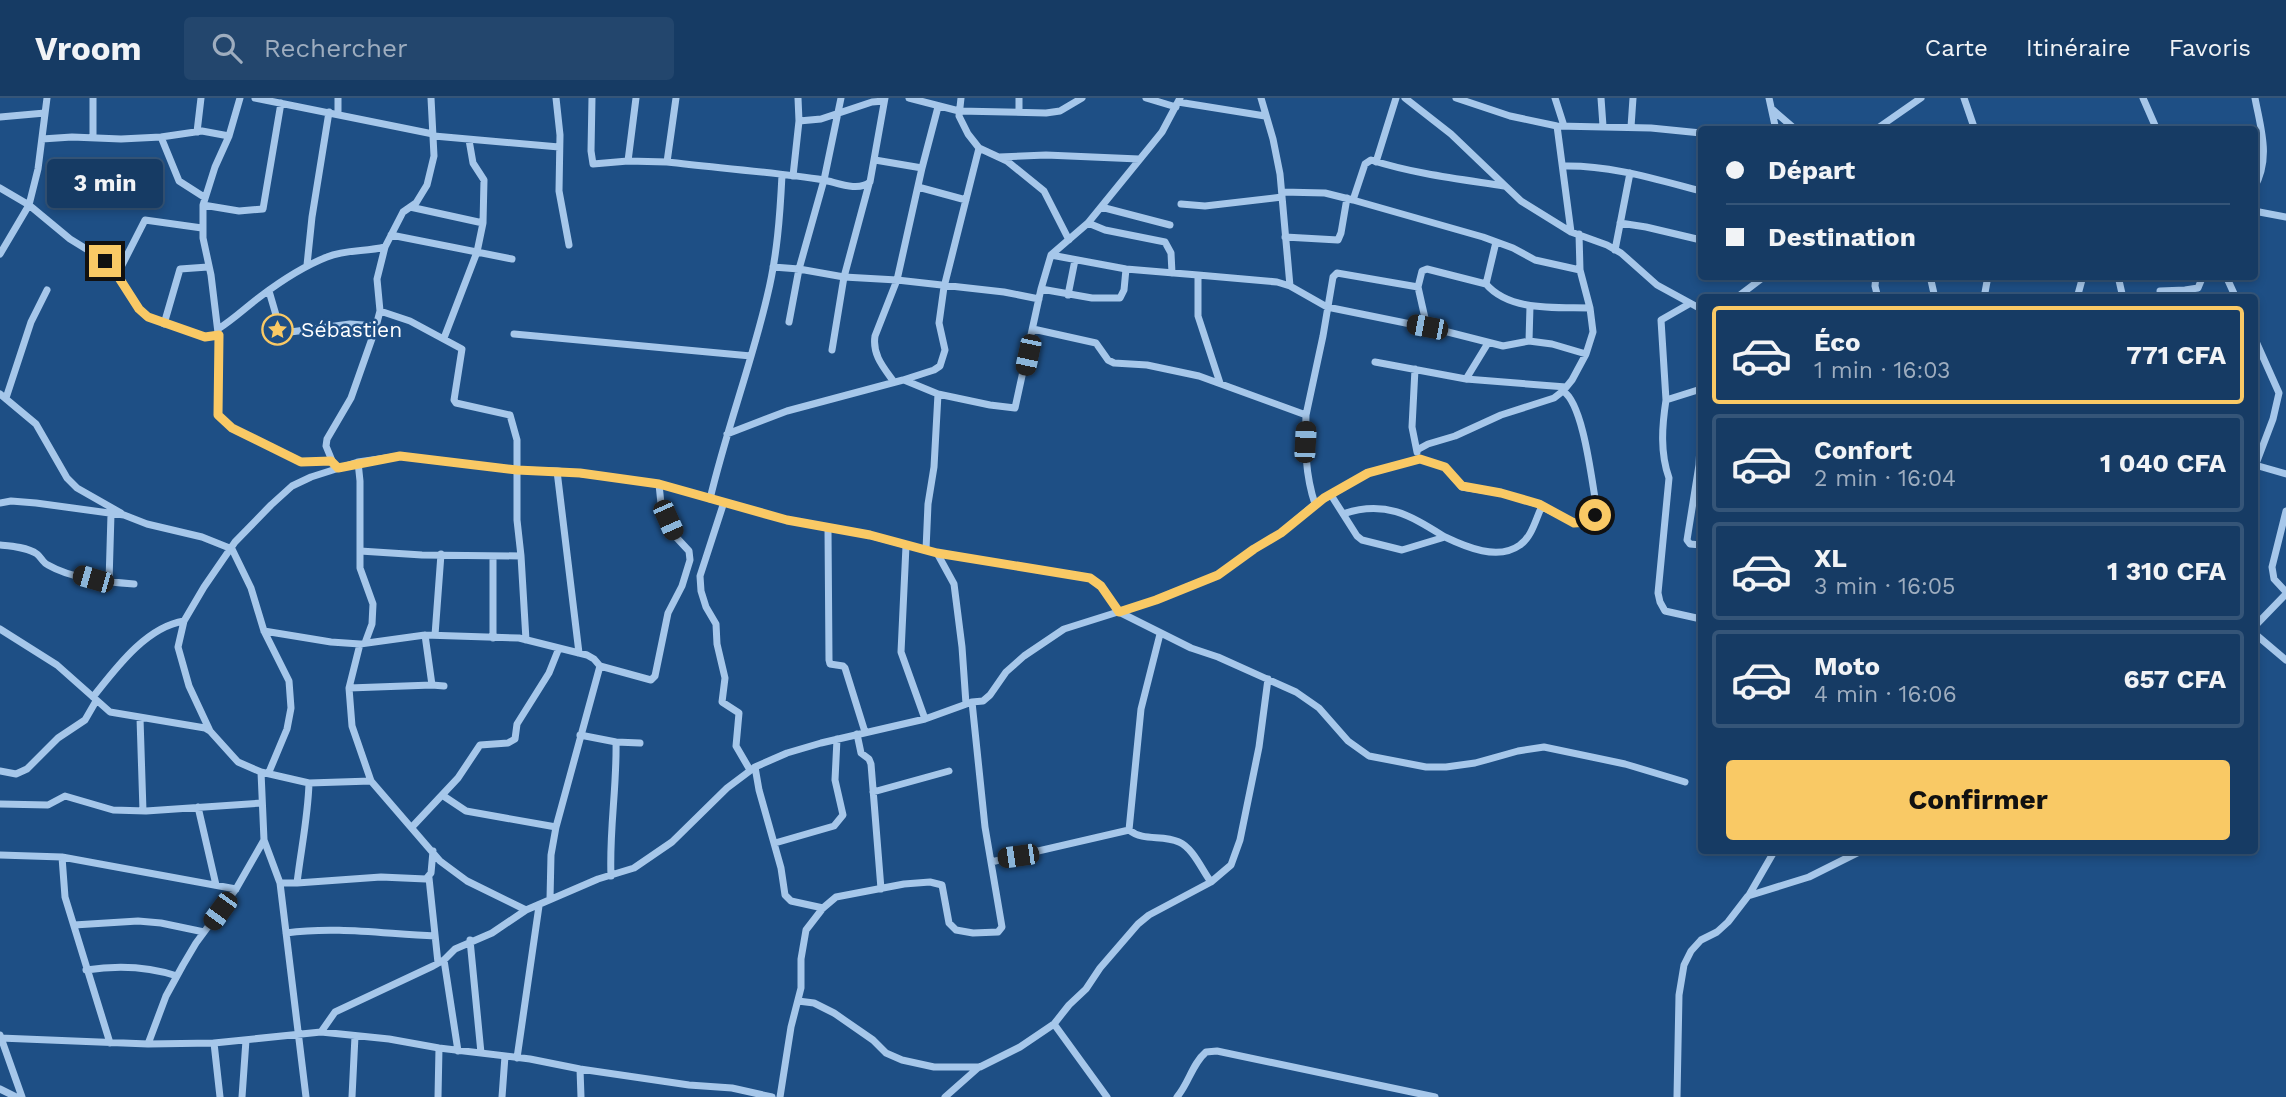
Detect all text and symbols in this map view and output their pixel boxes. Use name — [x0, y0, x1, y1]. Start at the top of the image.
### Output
search box — [184, 17, 674, 80]
text: Vroom — [35, 29, 142, 68]
icon: search — [208, 29, 246, 67]
text: Rechercher — [264, 33, 408, 63]
text: Carte — [1925, 34, 1988, 62]
text: Itinéraire — [2026, 34, 2131, 62]
text: Favoris — [2169, 34, 2251, 62]
text: Départ — [1768, 155, 1855, 185]
callout: 3 min — [47, 159, 163, 208]
text: 3 min — [74, 170, 136, 197]
text: Destination — [1768, 222, 1916, 252]
route end — [89, 245, 121, 277]
place icon: Sébastien — [261, 312, 295, 346]
car — [1405, 313, 1450, 341]
place label: Sébastien — [301, 317, 402, 342]
icon: car — [1730, 324, 1793, 387]
text: Éco — [1814, 327, 1861, 357]
car — [1014, 332, 1043, 378]
text: 771 CFA — [2126, 340, 2226, 370]
text: 1 min · 16:03 — [1814, 357, 1951, 384]
car — [1294, 420, 1317, 464]
icon: car — [1730, 432, 1793, 495]
text: Confort — [1814, 435, 1912, 465]
text: 1 040 CFA — [2100, 448, 2226, 478]
text: 2 min · 16:04 — [1814, 465, 1956, 492]
car — [650, 497, 687, 543]
route start — [1579, 499, 1611, 531]
icon: car — [1730, 540, 1793, 603]
text: XL — [1814, 543, 1847, 573]
text: 1 310 CFA — [2107, 556, 2226, 586]
car — [70, 563, 117, 595]
text: 3 min · 16:05 — [1814, 573, 1955, 600]
icon: car — [1730, 648, 1793, 711]
text: Moto — [1814, 651, 1880, 681]
text: 657 CFA — [2123, 664, 2226, 694]
text: 4 min · 16:06 — [1814, 681, 1957, 708]
button: Confirmer — [1726, 760, 2230, 840]
car — [996, 843, 1041, 869]
car — [200, 888, 241, 934]

